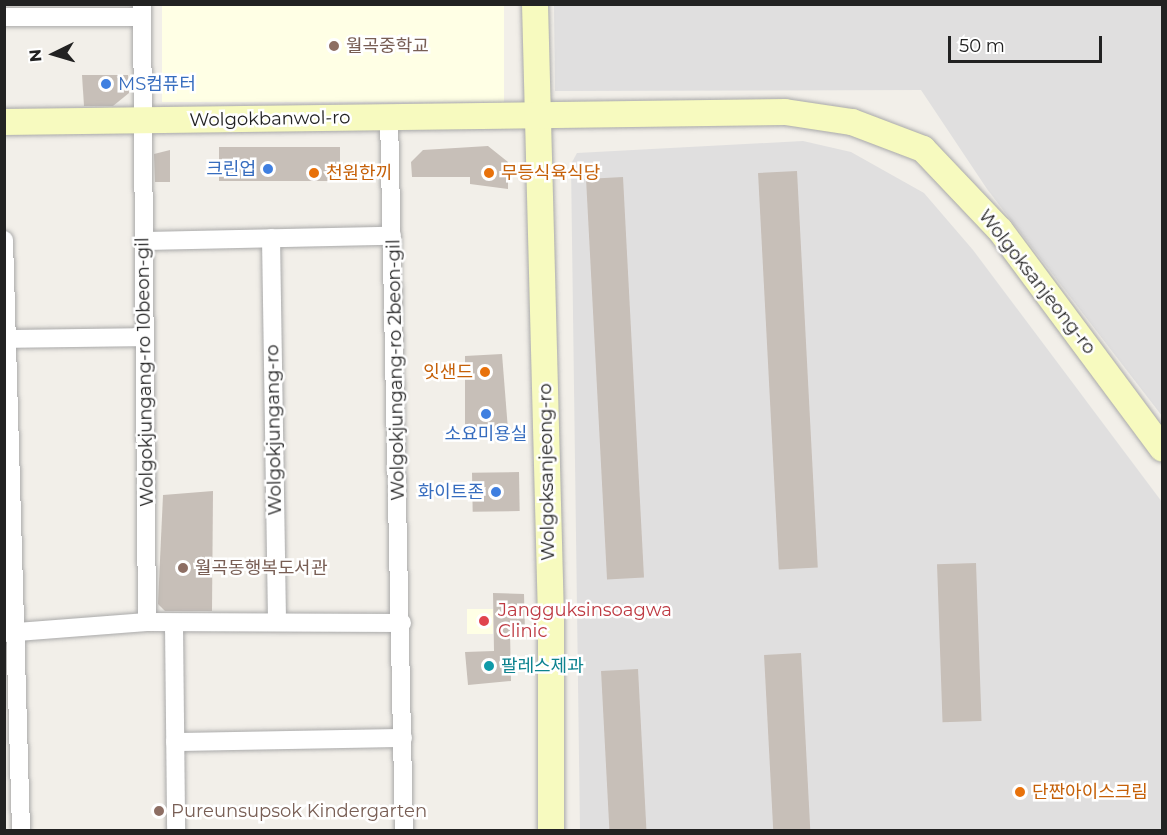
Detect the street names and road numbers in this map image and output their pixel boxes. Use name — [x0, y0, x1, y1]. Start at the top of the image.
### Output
street label: Wolgokbanwol-ro — [189, 107, 351, 131]
street label: Wolgoksanjeong-ro — [974, 205, 1100, 359]
street label: Wolgokjungang-ro 10beon-gil — [132, 237, 158, 507]
street label: Wolgokjungang-ro 2beon-gil — [383, 239, 409, 501]
street label: Wolgokjungang-ro — [262, 344, 286, 516]
street label: Wolgoksanjeong-ro — [535, 383, 559, 561]

